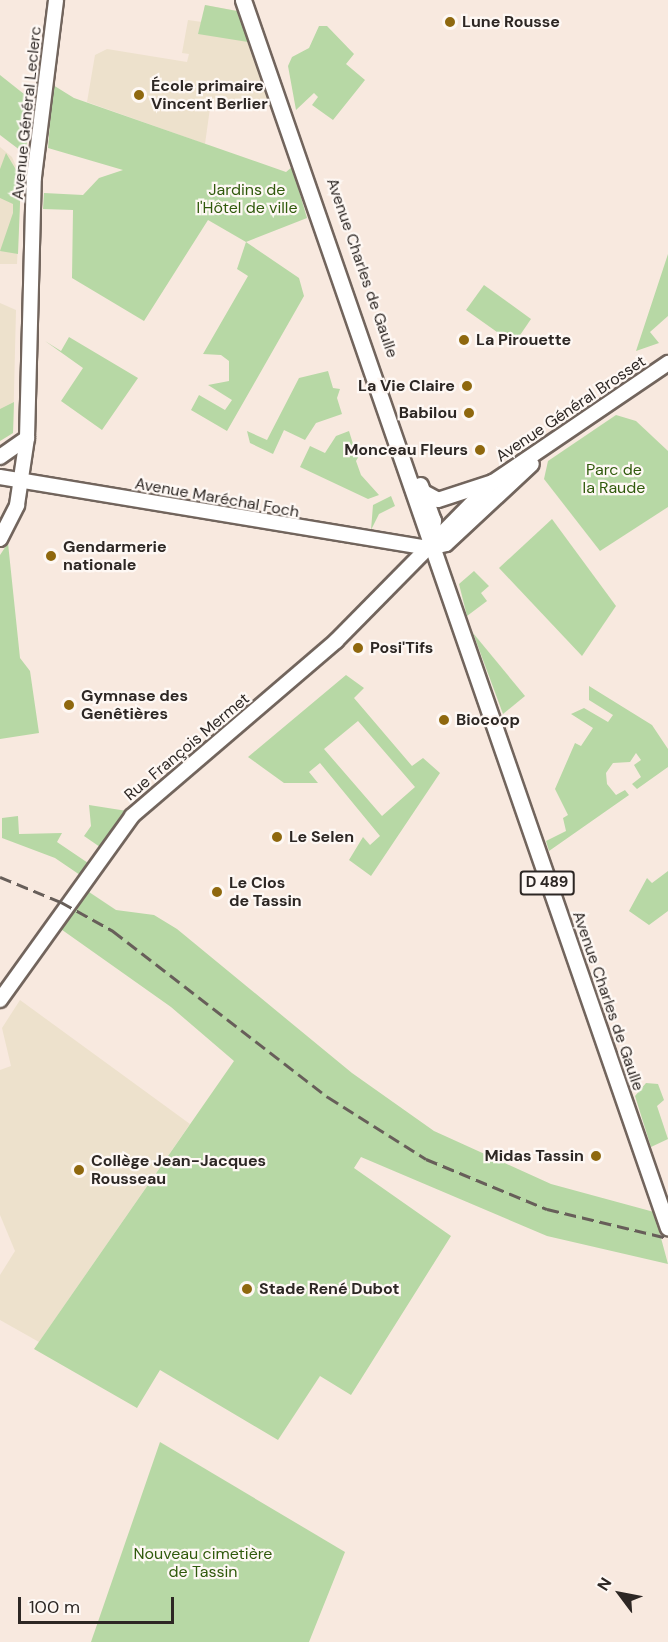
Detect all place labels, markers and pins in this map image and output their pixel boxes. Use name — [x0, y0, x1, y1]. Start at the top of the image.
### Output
place label: Lune Rousse — [462, 12, 560, 32]
marker: Lune Rousse — [443, 15, 457, 29]
place label: École primaire Vincent Berlier — [151, 76, 268, 114]
marker: École primaire Vincent Berlier — [132, 88, 146, 102]
place label: La Pirouette — [476, 330, 571, 350]
marker: La Pirouette — [457, 333, 471, 347]
place label: La Vie Claire — [358, 376, 455, 396]
marker: La Vie Claire — [460, 379, 474, 393]
place label: Babilou — [399, 403, 457, 423]
marker: Babilou — [462, 406, 476, 420]
place label: Monceau Fleurs — [344, 440, 468, 460]
marker: Monceau Fleurs — [473, 443, 487, 457]
place label: Gendarmerie nationale — [63, 537, 167, 575]
marker: Gendarmerie nationale — [44, 549, 58, 563]
place label: Posi'Tifs — [370, 638, 433, 658]
marker: Posi'Tifs — [351, 641, 365, 655]
place label: Gymnase des Genêtières — [81, 686, 188, 724]
marker: Gymnase des Genêtières — [62, 698, 76, 712]
place label: Biocoop — [456, 710, 520, 730]
marker: Biocoop — [437, 713, 451, 727]
place label: Le Selen — [289, 827, 354, 847]
marker: Le Selen — [270, 830, 284, 844]
place label: Le Clos de Tassin — [229, 873, 302, 911]
marker: Le Clos de Tassin — [210, 885, 224, 899]
place label: Midas Tassin — [484, 1146, 584, 1166]
marker: Midas Tassin — [589, 1149, 603, 1163]
place label: Collège Jean-Jacques Rousseau — [91, 1151, 266, 1189]
marker: Collège Jean-Jacques Rousseau — [72, 1163, 86, 1177]
place label: Stade René Dubot — [259, 1279, 399, 1299]
marker: Stade René Dubot — [240, 1282, 254, 1296]

